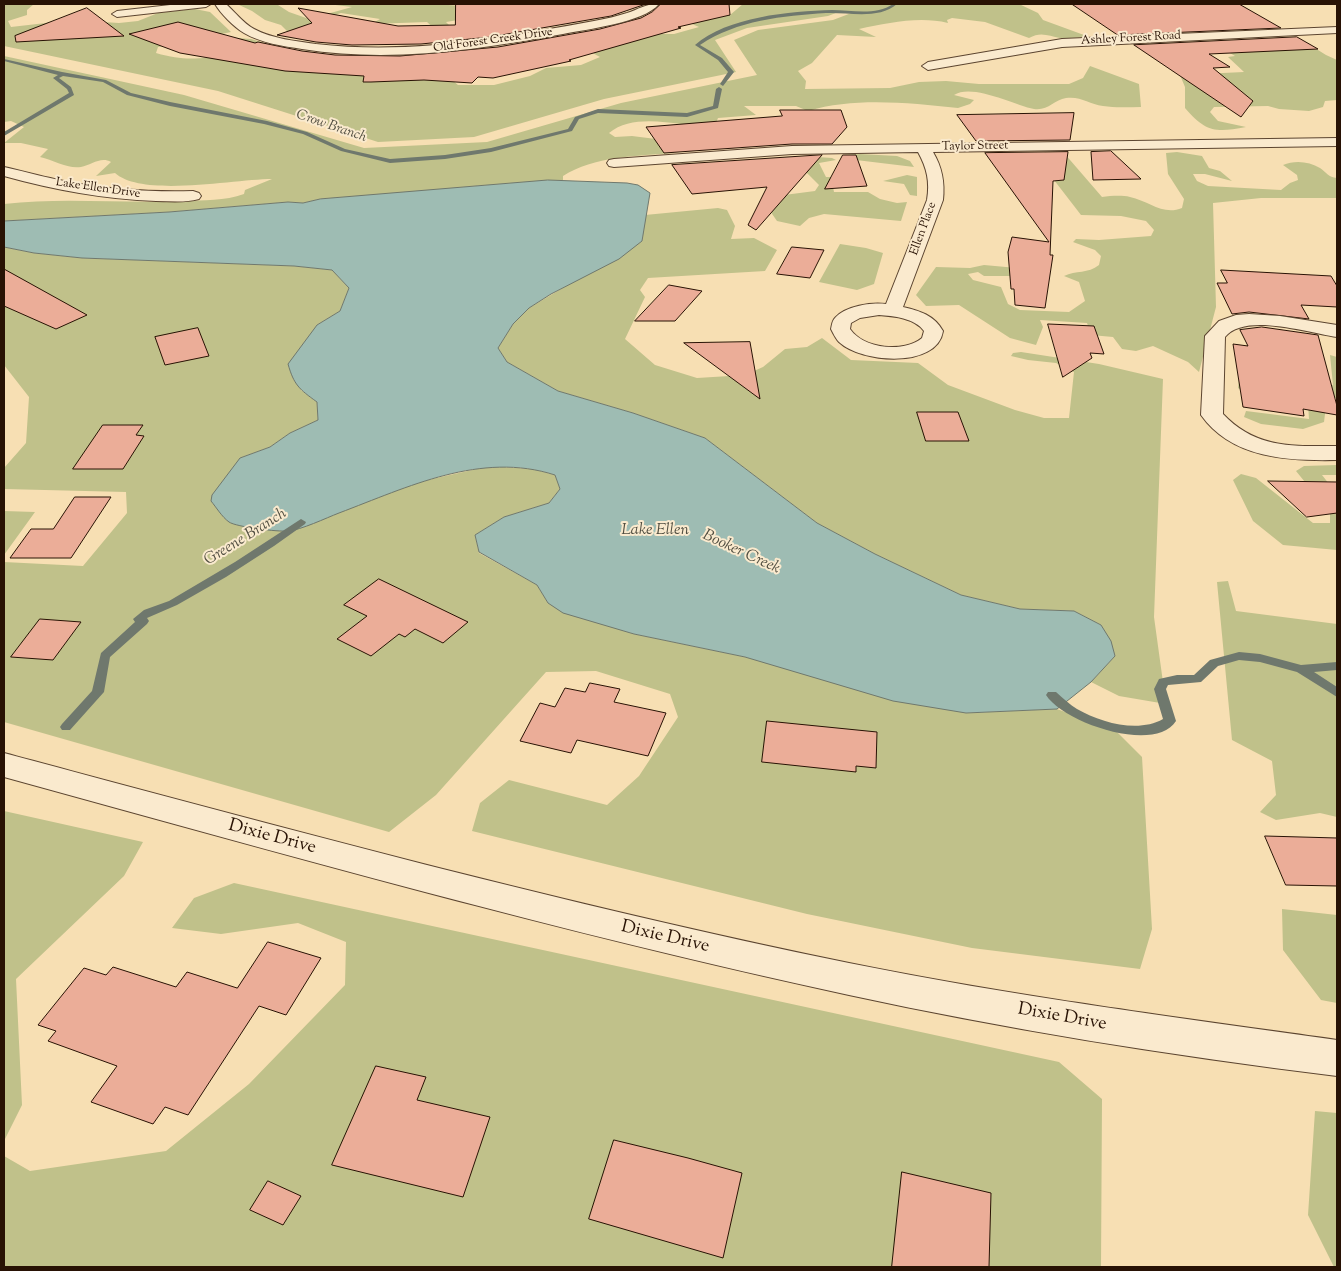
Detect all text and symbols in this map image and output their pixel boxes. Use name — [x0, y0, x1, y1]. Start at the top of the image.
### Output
street label: Old Forest Creek Drive — [432, 25, 554, 57]
street label: Ashley Forest Road — [1081, 29, 1181, 49]
water label: Crow Branch — [294, 107, 368, 147]
street label: Taylor Street — [942, 139, 1008, 155]
street label: Lake Ellen Drive — [55, 176, 141, 202]
street label: Ellen Place — [908, 200, 940, 258]
water label: Greene Branch — [201, 505, 291, 571]
water label: Lake Ellen — [621, 521, 689, 541]
water label: Booker Creek — [699, 527, 783, 579]
street label: Dixie Drive — [226, 816, 318, 860]
street label: Dixie Drive — [619, 917, 711, 959]
street label: Dixie Drive — [1016, 1000, 1108, 1036]

